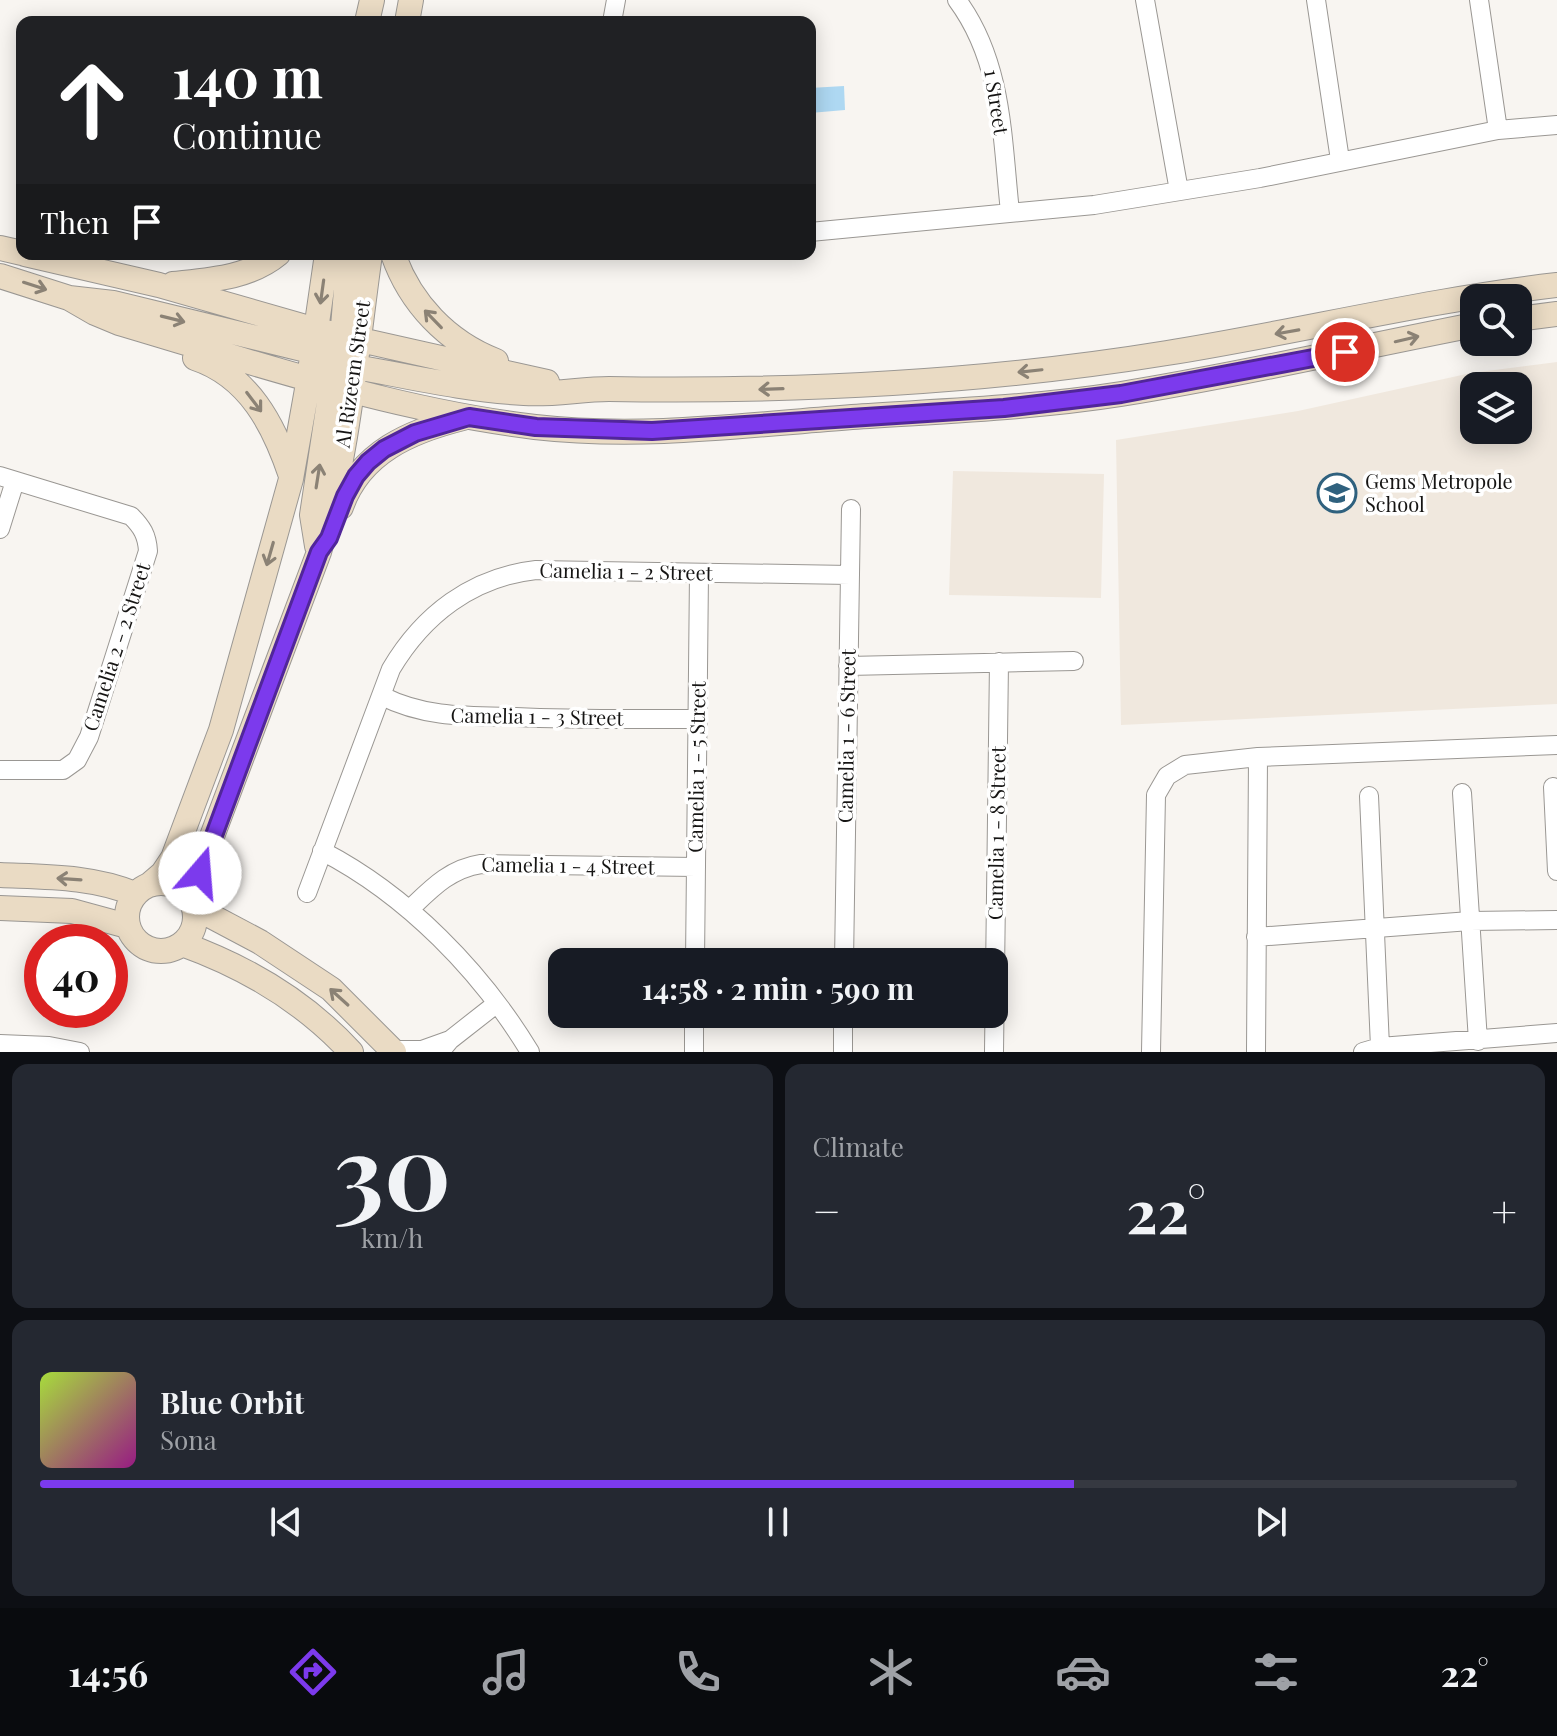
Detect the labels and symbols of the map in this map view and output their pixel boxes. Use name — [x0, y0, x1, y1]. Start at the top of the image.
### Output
street label: 1 Street — [979, 67, 1016, 137]
one-way arrow — [314, 278, 329, 305]
one-way arrow — [22, 280, 47, 295]
street label: Al Rizeem Street — [328, 298, 375, 450]
one-way arrow — [424, 309, 443, 329]
one-way arrow — [160, 312, 186, 327]
pin — [1311, 318, 1379, 386]
one-way arrow — [1275, 325, 1300, 340]
one-way arrow — [1394, 330, 1420, 345]
one-way arrow — [1017, 364, 1044, 379]
one-way arrow — [758, 381, 785, 396]
one-way arrow — [246, 391, 263, 412]
one-way arrow — [312, 464, 327, 489]
place label: Gems Metropole School — [1365, 467, 1513, 517]
school or university icon: Gems Metropole School — [1316, 472, 1358, 514]
one-way arrow — [262, 540, 277, 566]
street label: Camelia 1 - 2 Street — [539, 555, 714, 586]
street label: Camelia 2 - 2 Street — [76, 558, 156, 734]
street label: Camelia 1 - 6 Street — [830, 648, 861, 823]
street label: Camelia 1 - 5 Street — [681, 680, 711, 853]
street label: Camelia 1 - 3 Street — [450, 700, 625, 731]
street label: Camelia 1 - 8 Street — [980, 745, 1011, 920]
position arrow — [158, 831, 242, 915]
street label: Camelia 1 - 4 Street — [481, 849, 656, 880]
one-way arrow — [56, 871, 83, 886]
speed limit sign: 40 — [24, 924, 128, 1028]
one-way arrow — [329, 987, 349, 1006]

